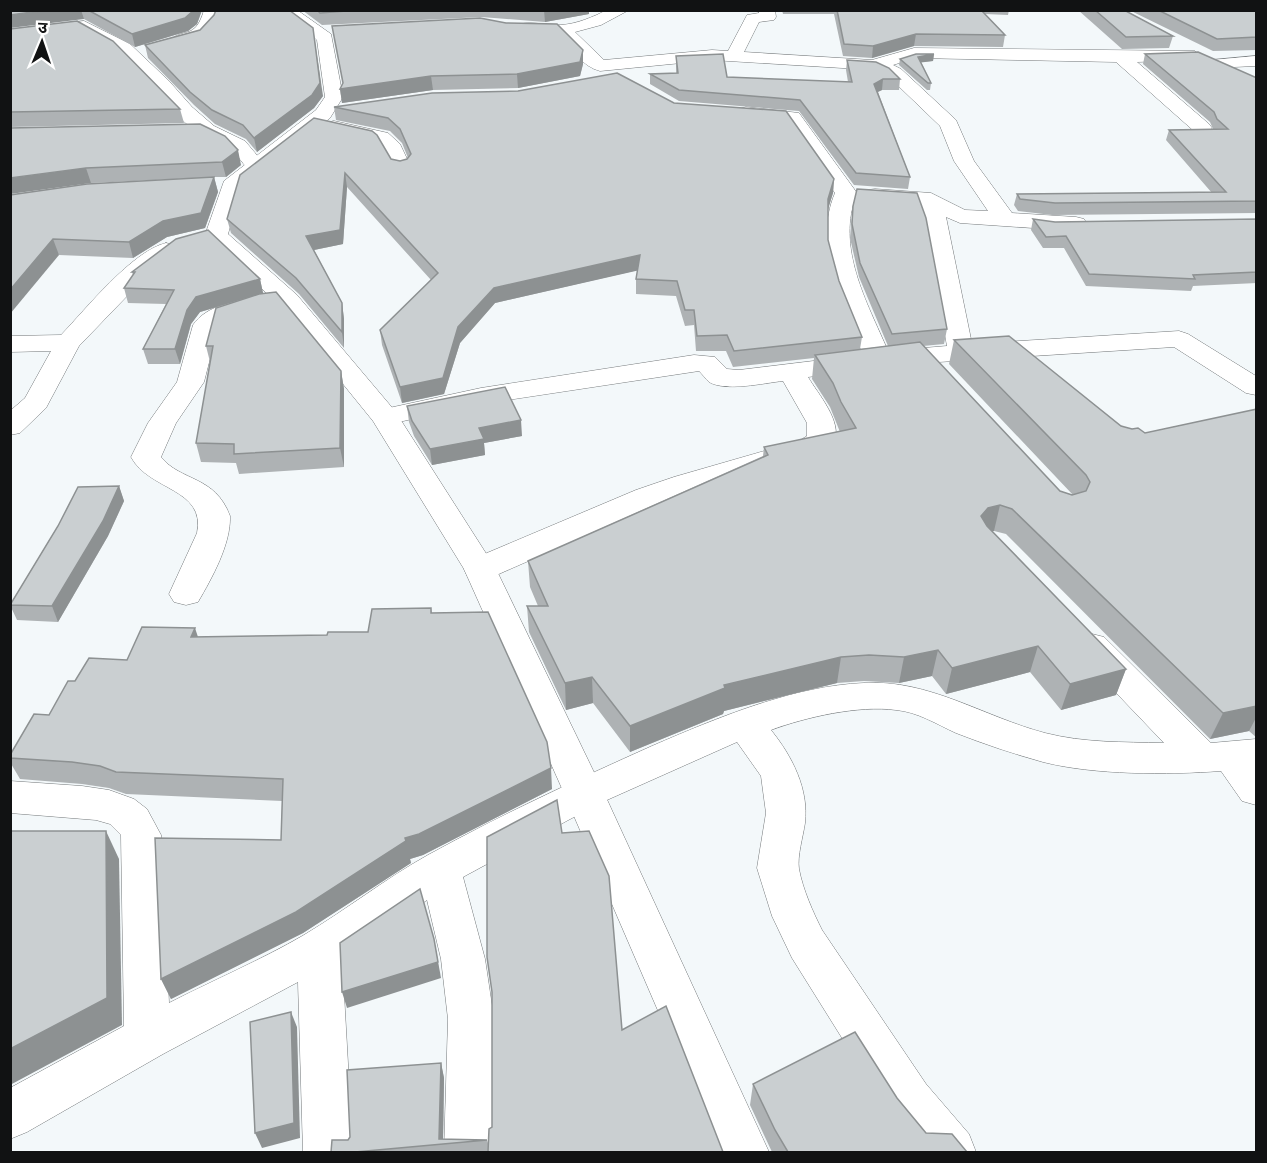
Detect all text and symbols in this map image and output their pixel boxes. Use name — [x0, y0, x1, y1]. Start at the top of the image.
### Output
north arrow — [12, 12, 72, 72]
text: उ — [38, 17, 48, 36]

